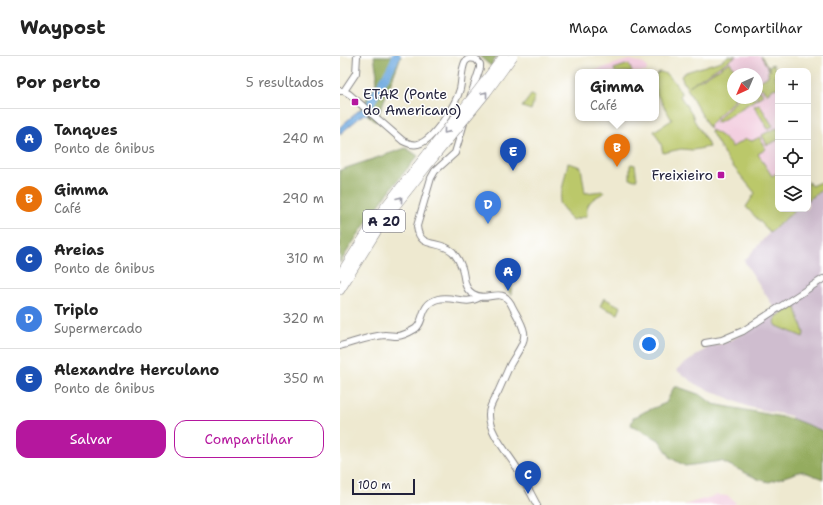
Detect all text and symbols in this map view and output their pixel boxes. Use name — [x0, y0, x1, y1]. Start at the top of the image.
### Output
text: Waypost — [20, 15, 105, 40]
text: Mapa — [569, 19, 608, 37]
text: Camadas — [630, 19, 692, 37]
text: Compartilhar — [714, 19, 803, 37]
north arrow — [727, 68, 763, 104]
map controls — [775, 68, 811, 212]
button: + — [775, 68, 811, 104]
popup — [575, 69, 659, 121]
text: Por perto — [16, 71, 101, 93]
text: 5 resultados — [246, 74, 324, 91]
text: Gimma — [590, 77, 644, 97]
place label: ETAR (Ponte do Americano) — [363, 85, 461, 119]
one-way arrow — [480, 92, 487, 99]
marker: ETAR (Ponte do Americano) — [350, 97, 360, 107]
text: Café — [590, 97, 617, 114]
button: − — [775, 104, 811, 140]
text: Tanques — [54, 120, 118, 140]
one-way arrow — [443, 126, 450, 134]
text: A — [24, 130, 34, 147]
text: 240 m — [282, 130, 324, 147]
pin: B — [604, 134, 630, 167]
pin: E — [500, 138, 526, 171]
text: Ponto de ônibus — [54, 140, 155, 157]
button: locate — [775, 140, 811, 176]
place label: Freixieiro — [651, 166, 713, 184]
marker: Freixieiro — [716, 170, 726, 180]
button: layers — [775, 176, 811, 212]
text: Gimma — [54, 180, 108, 200]
text: B — [25, 190, 33, 207]
text: 290 m — [282, 190, 324, 207]
pin: D — [475, 191, 501, 224]
one-way arrow — [396, 196, 403, 203]
text: Café — [54, 200, 81, 217]
road number: A 20 — [363, 210, 405, 232]
text: Areias — [54, 240, 104, 260]
text: C — [25, 250, 33, 267]
text: 310 m — [286, 250, 324, 267]
pin: A — [495, 258, 521, 291]
text: Ponto de ônibus — [54, 260, 155, 277]
text: Triplo — [54, 300, 98, 320]
text: D — [24, 310, 34, 327]
text: 320 m — [282, 310, 324, 327]
text: Supermercado — [54, 320, 142, 337]
your location — [639, 334, 659, 354]
text: Alexandre Herculano — [54, 360, 219, 380]
text: E — [25, 370, 33, 387]
text: 350 m — [283, 370, 324, 387]
text: Ponto de ônibus — [54, 380, 155, 397]
button: Salvar — [16, 420, 166, 458]
button: Compartilhar — [174, 420, 324, 458]
pin: C — [515, 461, 541, 494]
scale bar — [352, 477, 415, 496]
text: 100 m — [358, 478, 391, 493]

